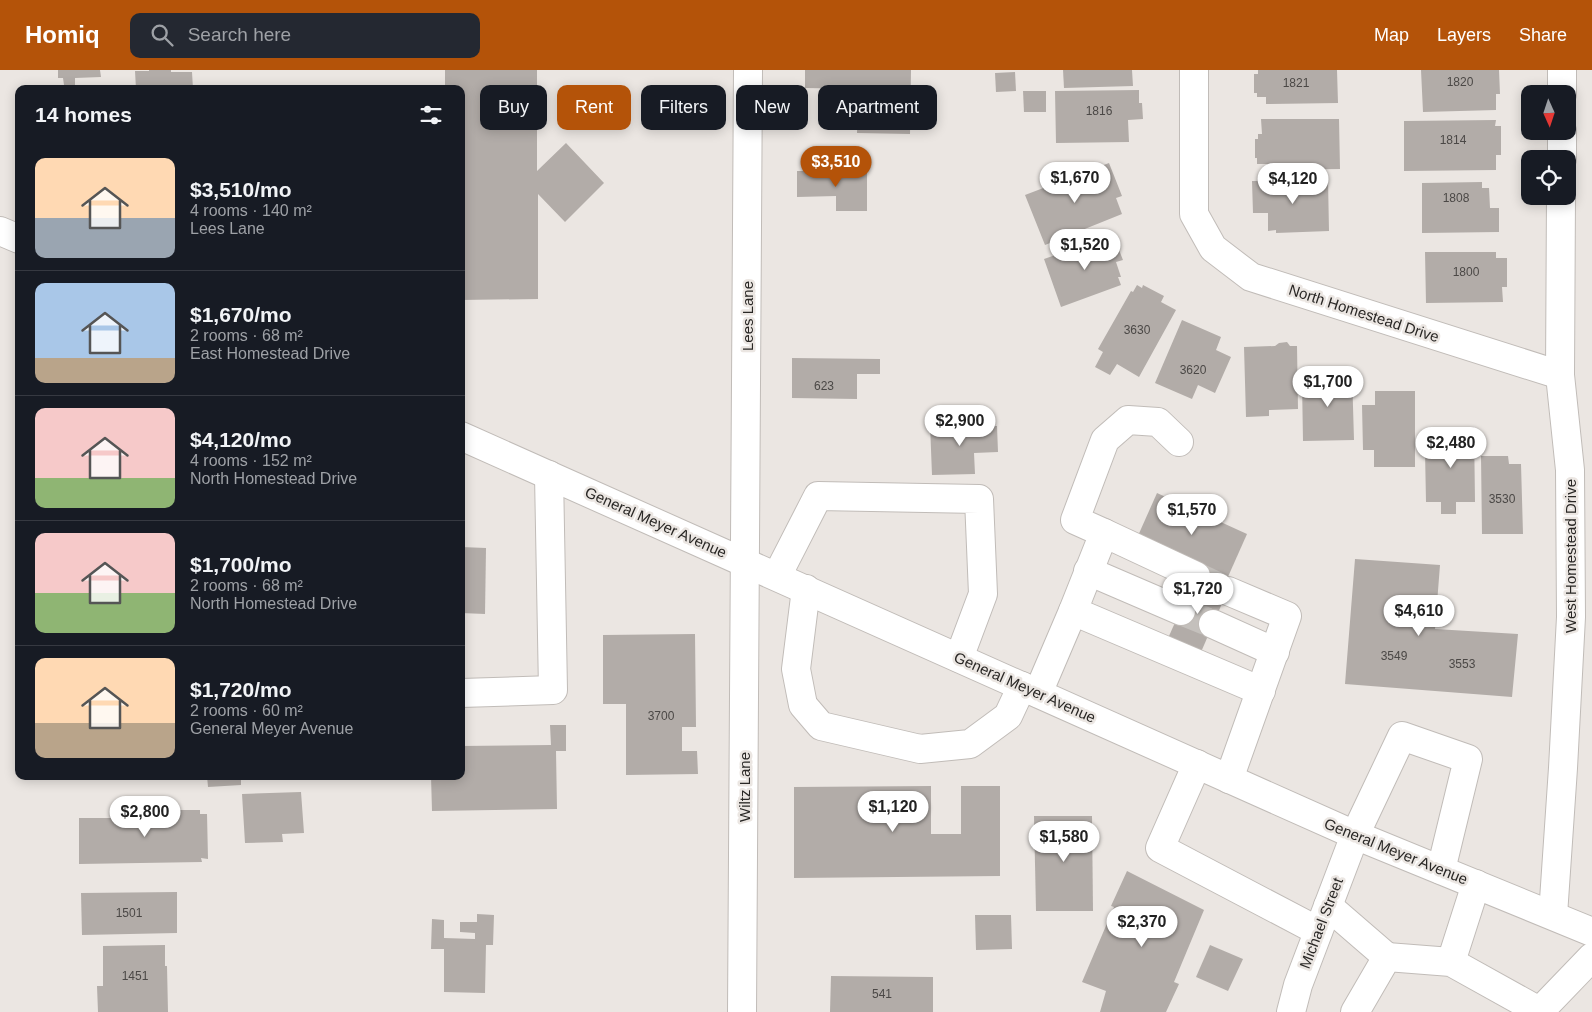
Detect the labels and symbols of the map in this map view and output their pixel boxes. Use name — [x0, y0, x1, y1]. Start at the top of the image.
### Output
house number: 1820 — [1447, 75, 1474, 89]
house number: 1821 — [1283, 76, 1310, 90]
north arrow — [1521, 85, 1576, 140]
house number: 1816 — [1086, 104, 1113, 118]
house number: 1814 — [1440, 133, 1467, 147]
pin: $3,510 — [795, 146, 877, 188]
pin: $1,670 — [1034, 162, 1116, 204]
pin: $4,120 — [1252, 162, 1334, 205]
house number: 1808 — [1443, 191, 1470, 205]
pin: $1,520 — [1044, 228, 1126, 271]
house number: 1800 — [1453, 265, 1480, 279]
street label: Lees Lane — [739, 281, 756, 351]
street label: North Homestead Drive — [1287, 281, 1441, 345]
house number: 3630 — [1124, 323, 1151, 337]
house number: 3620 — [1180, 363, 1207, 377]
pin: $1,700 — [1287, 366, 1369, 408]
house number: 623 — [814, 379, 834, 393]
pin: $2,900 — [919, 404, 1001, 447]
pin: $2,480 — [1410, 426, 1492, 469]
street label: West Homestead Drive — [1562, 479, 1579, 633]
street label: General Meyer Avenue — [583, 483, 729, 561]
house number: 3530 — [1489, 492, 1516, 506]
pin: $1,570 — [1151, 494, 1233, 536]
pin: $1,720 — [1157, 572, 1239, 615]
pin: $4,610 — [1378, 594, 1460, 637]
street label: General Meyer Avenue — [952, 648, 1098, 726]
house number: 3549 — [1381, 649, 1408, 663]
house number: 3553 — [1449, 657, 1476, 671]
house number: 3700 — [648, 709, 675, 723]
street label: Wiltz Lane — [736, 752, 753, 822]
pin: $1,120 — [852, 790, 934, 833]
pin: $2,800 — [104, 796, 186, 838]
street label: General Meyer Avenue — [1322, 814, 1470, 888]
pin: $1,580 — [1023, 820, 1105, 863]
street label: Michael Street — [1296, 874, 1346, 971]
house number: 1501 — [116, 906, 143, 920]
pin: $2,370 — [1101, 906, 1183, 948]
house number: 1451 — [122, 969, 149, 983]
house number: 541 — [872, 987, 892, 1001]

